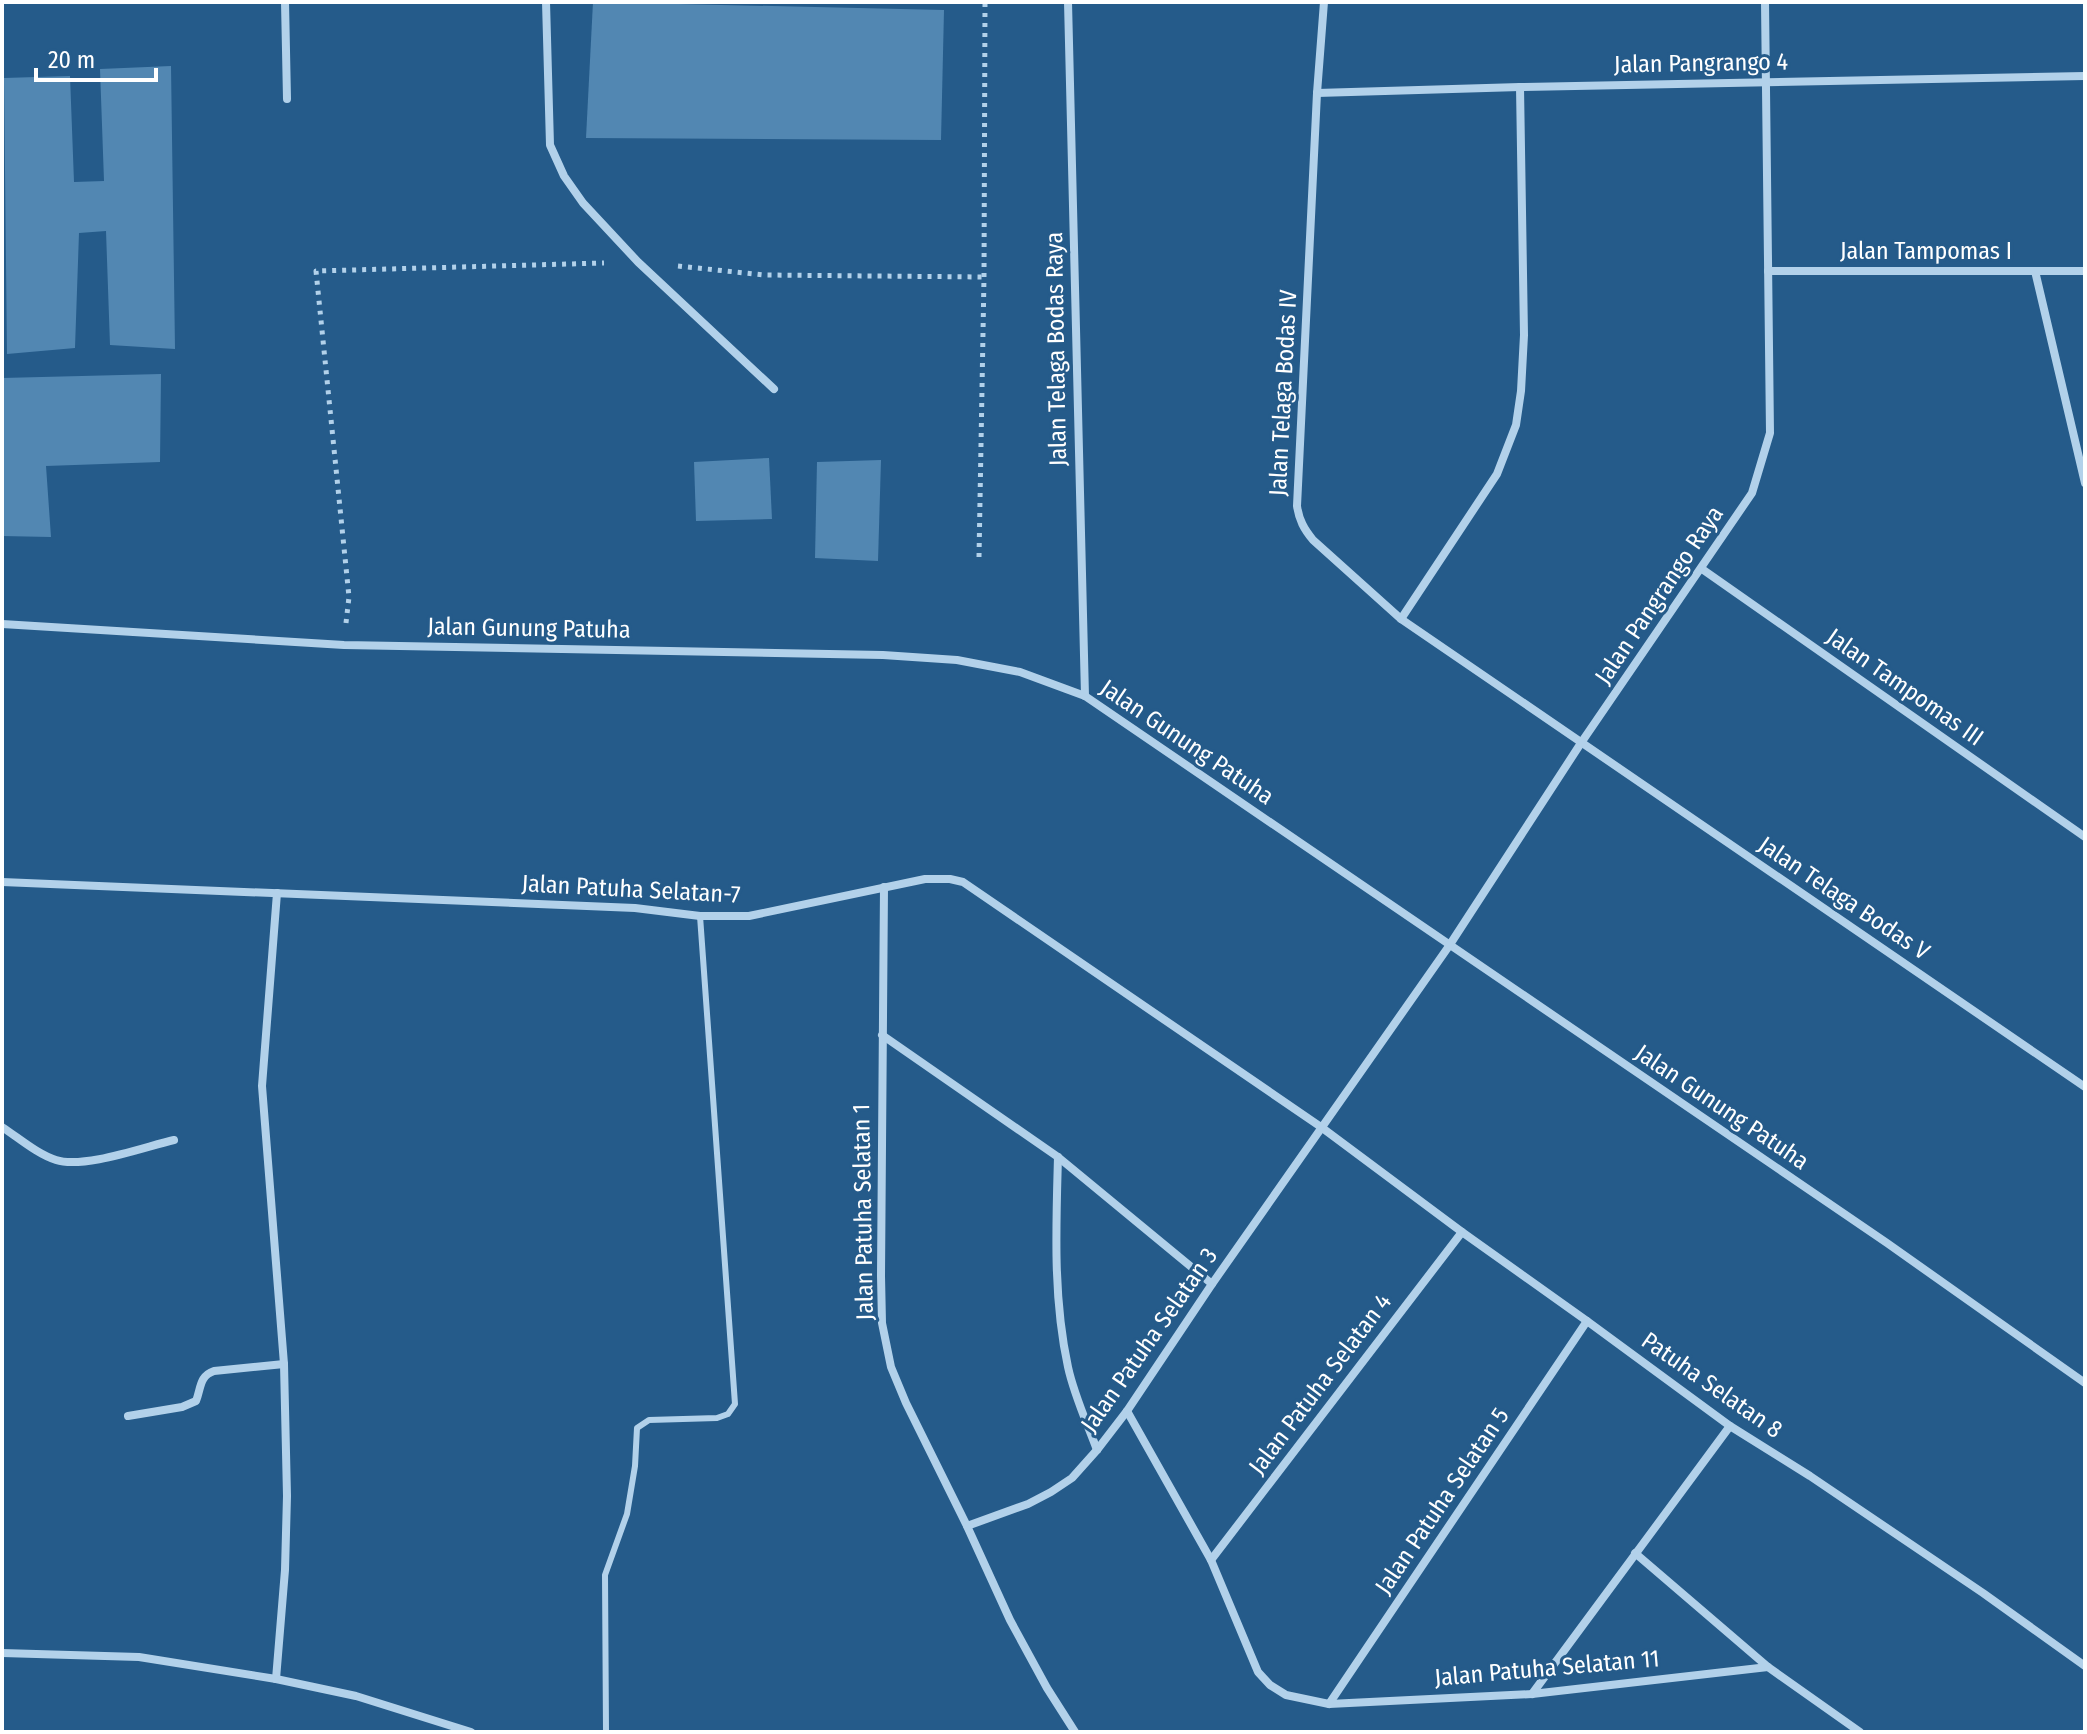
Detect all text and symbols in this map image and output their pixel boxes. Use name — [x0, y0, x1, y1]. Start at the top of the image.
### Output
scale bar — [36, 32, 156, 82]
text: 20 m — [48, 46, 95, 74]
street label: Jalan Pangrango 4 — [1614, 47, 1788, 79]
street label: Jalan Telaga Bodas Raya — [1040, 232, 1072, 466]
street label: Jalan Tampomas I — [1840, 237, 2012, 265]
street label: Jalan Telaga Bodas IV — [1264, 288, 1302, 497]
street label: Jalan Pangrango Raya — [1589, 501, 1729, 689]
street label: Jalan Gunung Patuha — [427, 612, 631, 644]
street label: Jalan Tampomas III — [1821, 623, 1989, 751]
street label: Jalan Gunung Patuha — [1095, 674, 1279, 810]
street label: Jalan Telaga Bodas V — [1753, 830, 1935, 966]
street label: Jalan Patuha Selatan-7 — [521, 869, 741, 909]
street label: Jalan Gunung Patuha — [1630, 1039, 1814, 1175]
street label: Jalan Patuha Selatan 1 — [847, 1103, 879, 1321]
street label: Jalan Patuha Selatan 3 — [1075, 1243, 1223, 1437]
street label: Jalan Patuha Selatan 4 — [1243, 1288, 1397, 1480]
street label: Patuha Selatan 8 — [1636, 1326, 1788, 1444]
street label: Jalan Patuha Selatan 5 — [1369, 1403, 1515, 1599]
street label: Jalan Patuha Selatan 11 — [1433, 1644, 1661, 1692]

